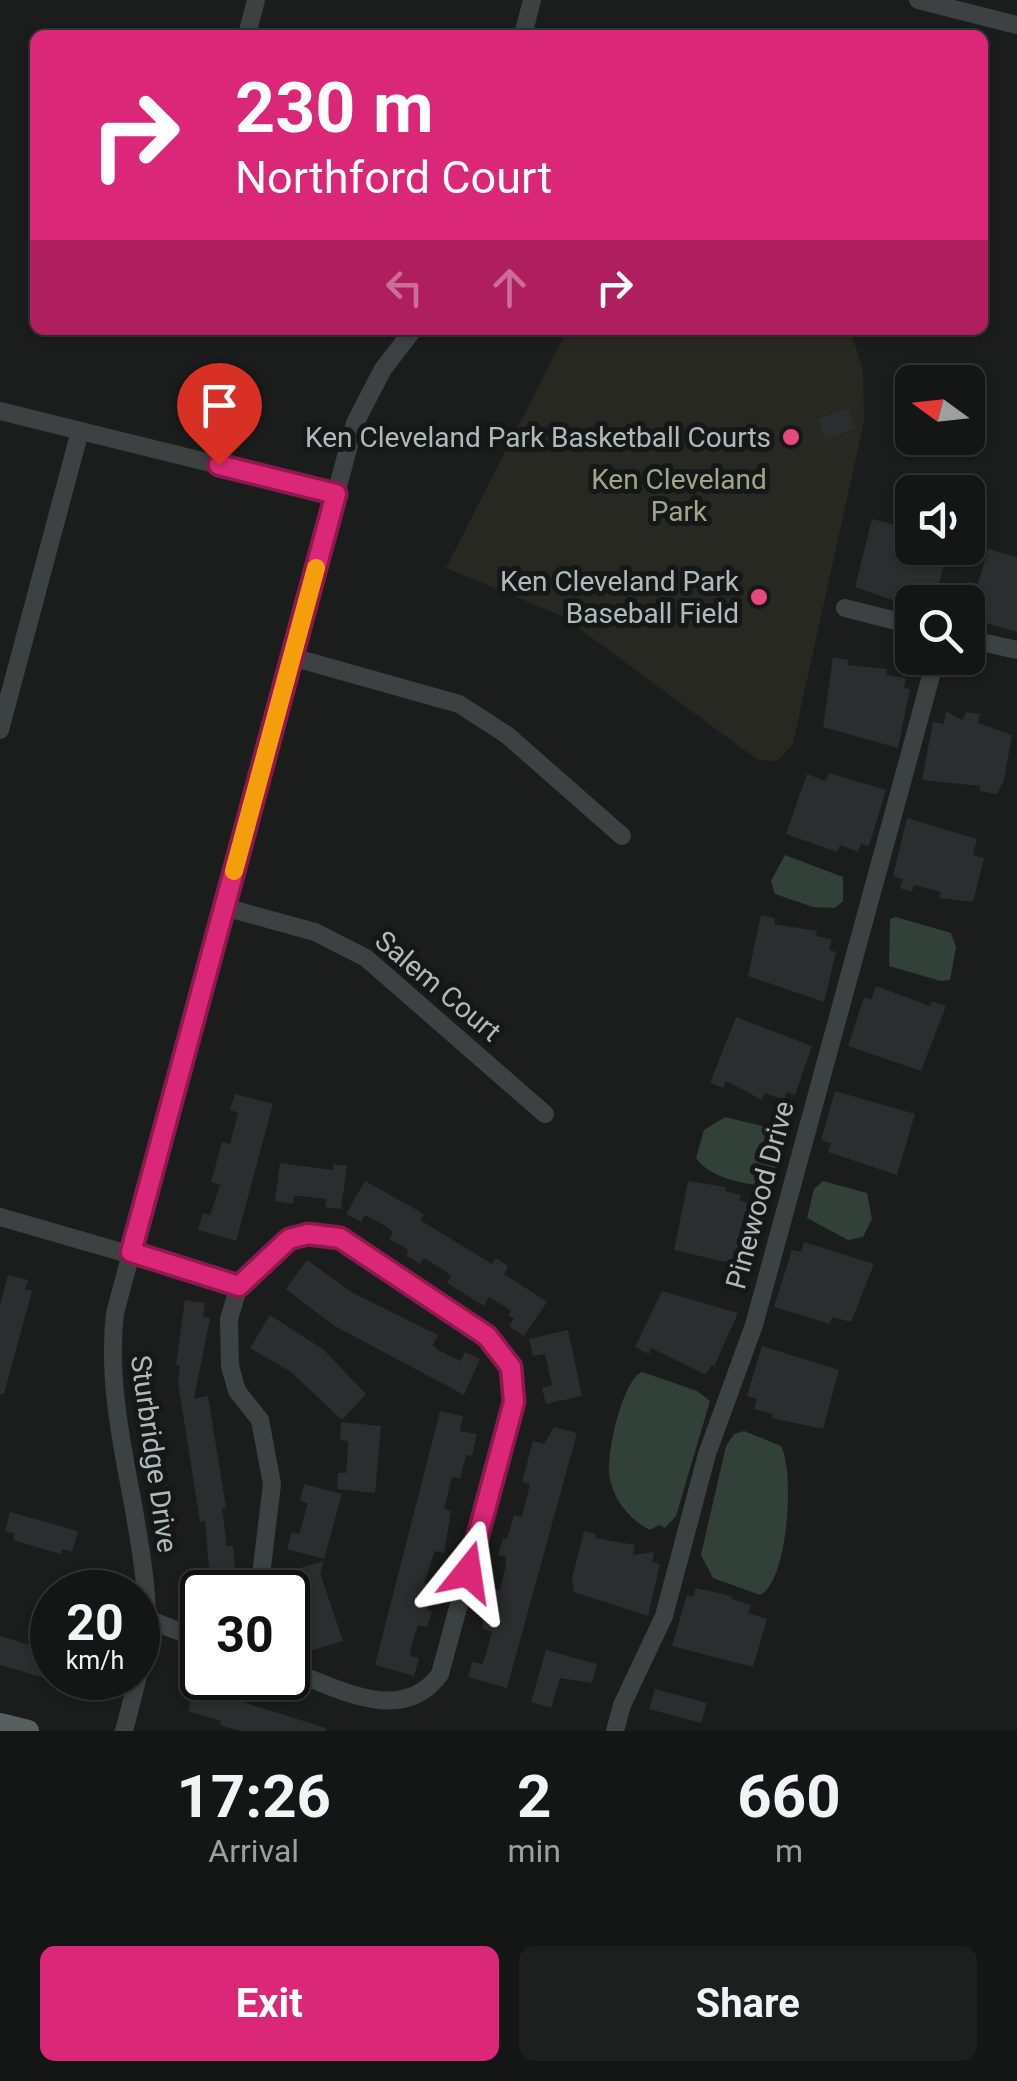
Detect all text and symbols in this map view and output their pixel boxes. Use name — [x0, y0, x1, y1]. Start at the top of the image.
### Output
text: 230 m — [235, 67, 434, 149]
icon: right — [70, 70, 200, 200]
text: Northford Court — [235, 151, 552, 204]
icon: left — [377, 260, 432, 315]
icon: ahead — [482, 260, 537, 315]
icon: right — [587, 260, 642, 315]
pin — [177, 363, 262, 466]
north arrow — [895, 365, 985, 455]
map controls — [895, 365, 985, 675]
icon: arrive — [192, 378, 247, 433]
place label: Ken Cleveland Park Basketball Courts — [305, 421, 771, 454]
marker: Ken Cleveland Park Basketball Courts — [780, 426, 802, 448]
park label: Ken Cleveland Park — [591, 463, 767, 528]
button: sound — [895, 475, 985, 565]
place label: Ken Cleveland Park Baseball Field — [500, 565, 740, 630]
button: search — [895, 585, 985, 675]
marker: Ken Cleveland Park Baseball Field — [748, 586, 770, 608]
street label: Salem Court — [368, 924, 508, 1048]
street label: Pinewood Drive — [719, 1097, 801, 1293]
street label: Sturbridge Drive — [124, 1353, 184, 1555]
position arrow — [416, 1520, 520, 1624]
speed limit sign: 30 — [180, 1570, 310, 1700]
text: 20 — [66, 1594, 124, 1652]
text: km/h — [66, 1646, 124, 1675]
text: 17:26 — [176, 1761, 331, 1832]
text: 2 — [517, 1761, 551, 1832]
text: 660 — [737, 1761, 841, 1832]
text: Arrival — [208, 1832, 299, 1870]
text: min — [507, 1832, 561, 1870]
text: m — [775, 1832, 803, 1870]
button: Exit — [40, 1946, 499, 2061]
button: Share — [519, 1946, 977, 2061]

